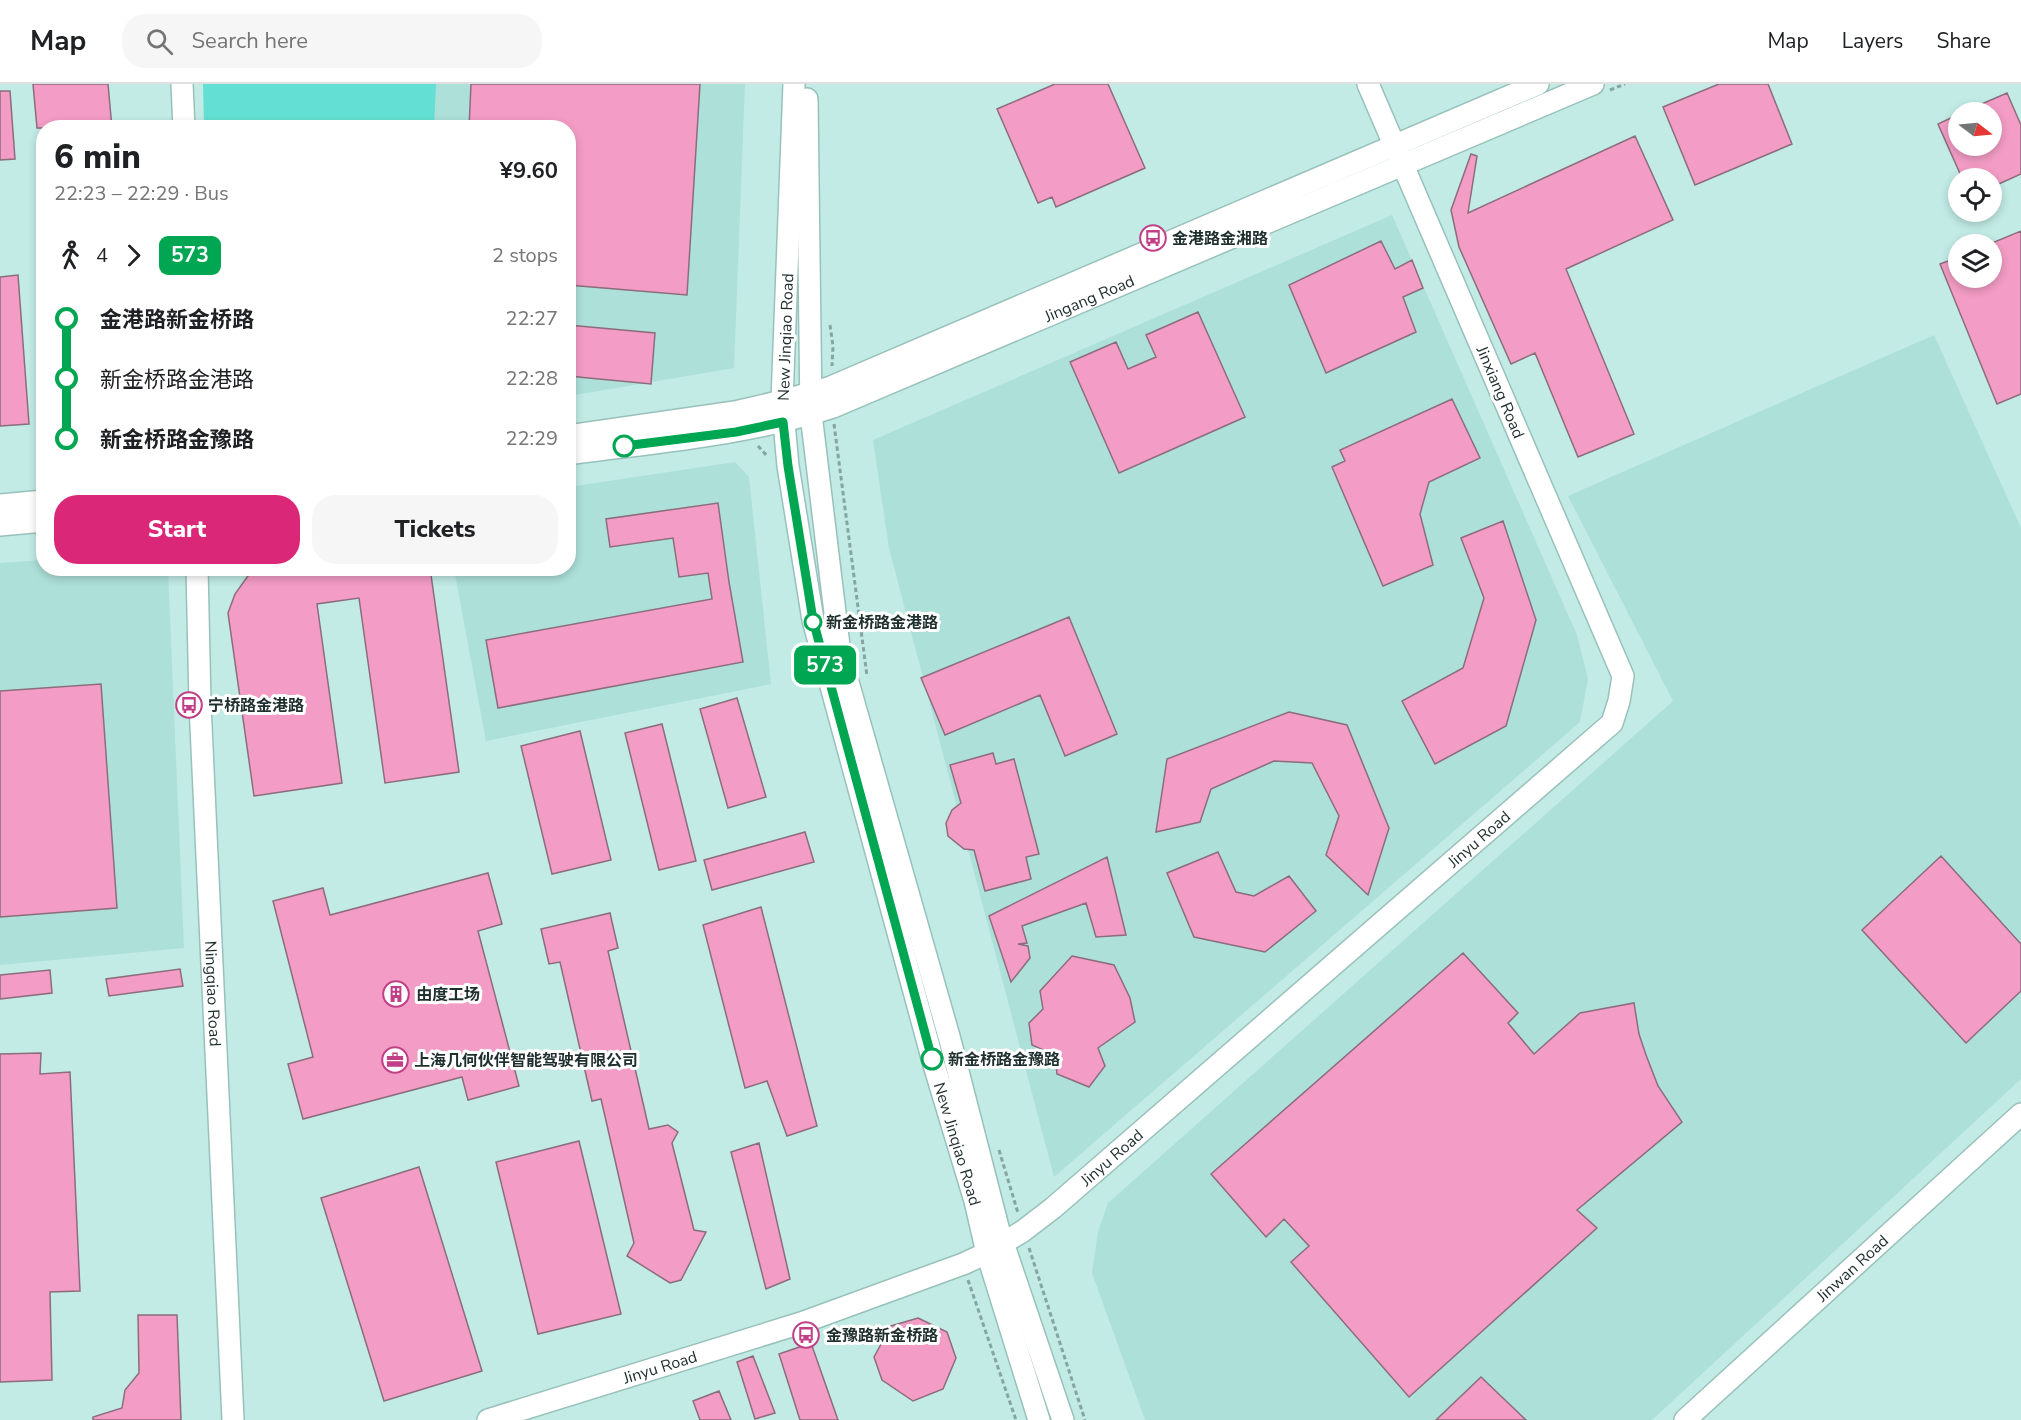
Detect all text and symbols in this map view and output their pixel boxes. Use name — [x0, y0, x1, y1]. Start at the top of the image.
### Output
search box — [122, 14, 542, 68]
text: Map — [30, 22, 86, 60]
icon: search — [143, 25, 176, 58]
text: Search here — [191, 26, 308, 56]
text: Map — [1767, 27, 1809, 55]
text: Layers — [1842, 27, 1903, 55]
text: Share — [1936, 27, 1991, 55]
north arrow — [1948, 102, 2002, 156]
map controls — [1948, 102, 2002, 288]
text: 6 min — [54, 135, 141, 180]
text: ¥9.60 — [500, 156, 558, 186]
button: locate — [1948, 168, 2002, 222]
text: 22:23 – 22:29 · Bus — [54, 180, 229, 207]
bus stop icon: 金港路金湘路 — [1138, 223, 1168, 253]
place label: 金港路金湘路 — [1172, 228, 1268, 250]
button: layers — [1948, 234, 2002, 288]
icon: walk — [54, 239, 87, 272]
icon: forward — [117, 239, 150, 272]
text: 573 — [171, 241, 209, 269]
text: 4 — [96, 242, 108, 269]
text: 2 stops — [492, 242, 558, 269]
street label: Jingang Road — [1040, 270, 1138, 328]
street label: New Jinqiao Road — [773, 273, 799, 401]
text: 金港路新金桥路 — [100, 305, 254, 335]
text: 22:27 — [505, 305, 558, 332]
street label: Jinxiang Road — [1470, 342, 1529, 442]
text: 新金桥路金港路 — [100, 365, 254, 395]
text: 22:28 — [505, 365, 558, 392]
text: 新金桥路金豫路 — [100, 425, 254, 455]
text: 22:29 — [505, 425, 558, 452]
unlabelled marker — [613, 435, 635, 457]
button: Start — [54, 495, 300, 564]
button: Tickets — [312, 495, 558, 564]
place label: 新金桥路金港路 — [826, 612, 938, 634]
marker: 新金桥路金港路 — [804, 613, 822, 631]
line badge: 573 — [790, 646, 860, 684]
text: 573 — [806, 651, 844, 679]
bus stop icon: 宁桥路金港路 — [174, 690, 204, 720]
place label: 宁桥路金港路 — [208, 695, 304, 717]
street label: Jinyu Road — [1442, 806, 1515, 873]
street label: Ningqiao Road — [199, 940, 226, 1047]
building icon: 由度工场 — [381, 979, 411, 1009]
place label: 由度工场 — [416, 984, 480, 1006]
office icon: 上海几何伙伴智能驾驶有限公司 — [380, 1045, 410, 1075]
marker: 新金桥路金豫路 — [921, 1048, 943, 1070]
place label: 新金桥路金豫路 — [948, 1049, 1060, 1071]
place label: 上海几何伙伴智能驾驶有限公司 — [414, 1050, 638, 1072]
street label: New Jinqiao Road — [928, 1080, 986, 1208]
street label: Jinyu Road — [1075, 1125, 1148, 1192]
street label: Jinwan Road — [1811, 1230, 1894, 1308]
bus stop icon: 金豫路新金桥路 — [791, 1320, 821, 1350]
place label: 金豫路新金桥路 — [826, 1325, 938, 1347]
street label: Jinyu Road — [619, 1346, 700, 1390]

